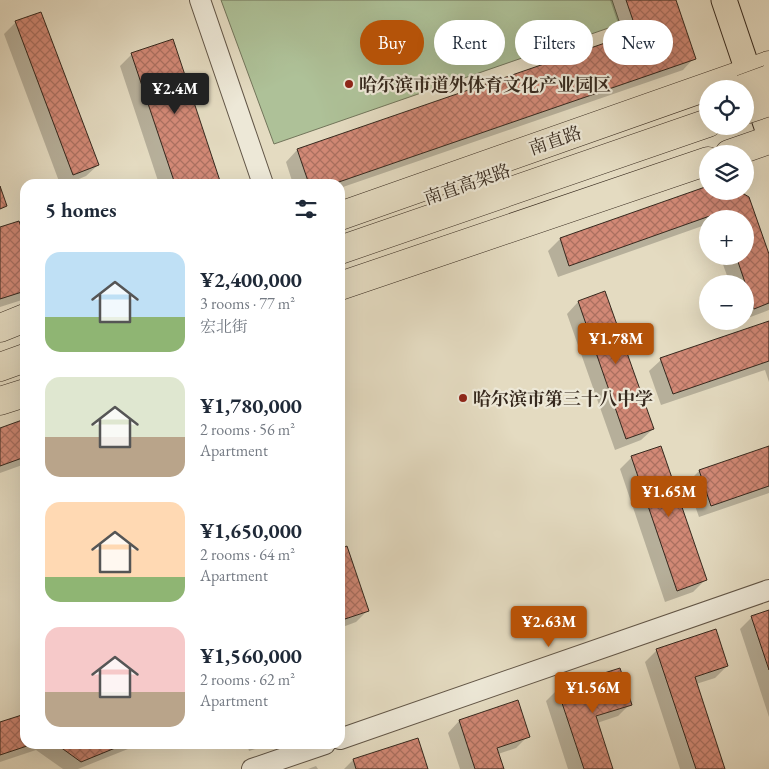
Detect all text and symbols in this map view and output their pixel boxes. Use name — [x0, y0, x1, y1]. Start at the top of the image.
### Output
chip: Buy — [360, 20, 424, 65]
chip: Rent — [434, 20, 505, 65]
chip: Filters — [515, 20, 593, 65]
chip: New — [603, 20, 673, 65]
pin: ¥2.4M — [140, 72, 210, 115]
place label: 哈尔滨市道外体育文化产业园区 — [359, 73, 611, 96]
text: ¥2.4M — [152, 78, 198, 99]
marker: 哈尔滨市道外体育文化产业园区 — [343, 78, 355, 90]
map controls — [699, 80, 754, 330]
button: locate — [699, 80, 754, 135]
street label: 南直路 — [526, 120, 584, 160]
button: layers — [699, 145, 754, 200]
street label: 南直高架路 — [421, 158, 513, 210]
icon: filters — [292, 195, 320, 223]
text: 5 homes — [45, 196, 117, 223]
button: + — [699, 210, 754, 265]
text: ¥2,400,000 — [200, 266, 302, 293]
icon: home — [85, 272, 145, 332]
button: − — [699, 275, 754, 330]
text: 3 rooms · 77 m² — [200, 293, 295, 314]
text: 宏北街 — [200, 316, 248, 337]
pin: ¥1.78M — [575, 322, 657, 365]
text: ¥1.78M — [589, 328, 643, 349]
place label: 哈尔滨市第三十八中学 — [473, 387, 653, 410]
text: ¥1,780,000 — [200, 392, 302, 419]
marker: 哈尔滨市第三十八中学 — [457, 392, 469, 404]
icon: home — [85, 397, 145, 457]
text: 2 rooms · 56 m² — [200, 419, 295, 440]
text: Apartment — [200, 440, 268, 461]
pin: ¥1.65M — [628, 476, 710, 518]
text: ¥1.65M — [642, 481, 696, 502]
text: ¥1,650,000 — [200, 517, 302, 544]
icon: home — [85, 522, 145, 582]
text: 2 rooms · 64 m² — [200, 544, 295, 565]
text: Apartment — [200, 565, 268, 586]
pin: ¥2.63M — [508, 606, 590, 648]
text: ¥2.63M — [522, 611, 576, 632]
text: ¥1,560,000 — [200, 642, 302, 669]
icon: home — [85, 647, 145, 707]
text: 2 rooms · 62 m² — [200, 669, 295, 690]
pin: ¥1.56M — [552, 672, 634, 714]
text: ¥1.56M — [566, 677, 620, 698]
text: Apartment — [200, 690, 268, 711]

